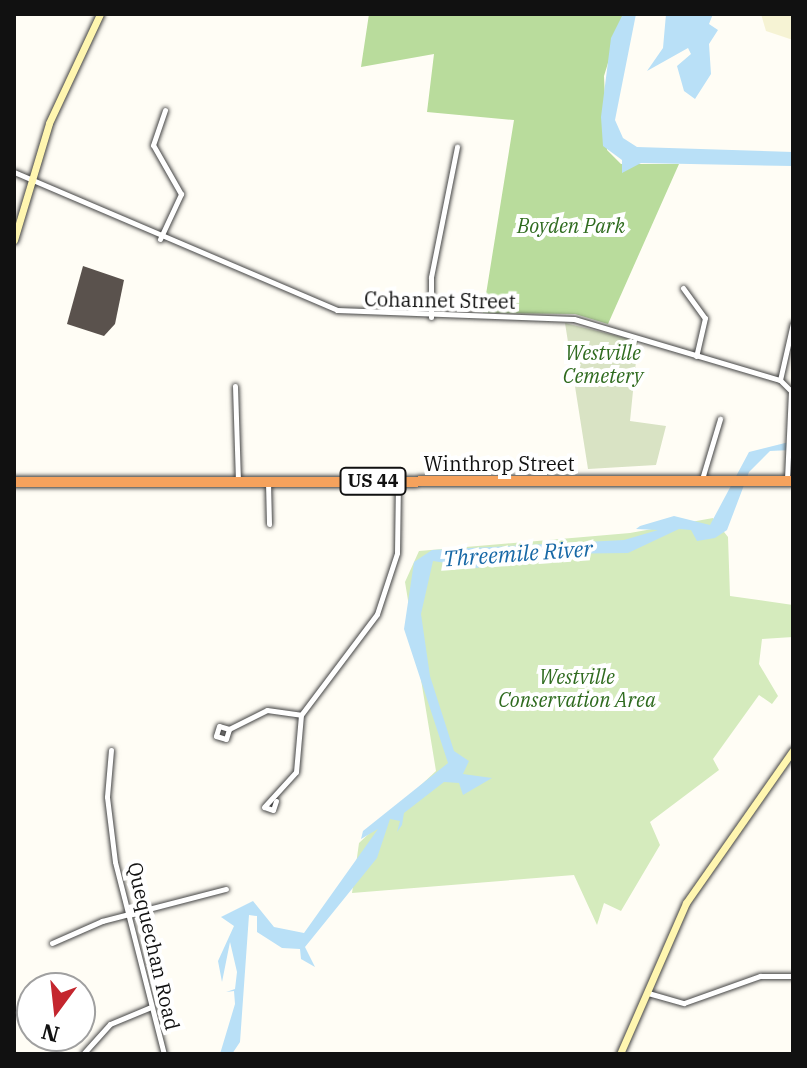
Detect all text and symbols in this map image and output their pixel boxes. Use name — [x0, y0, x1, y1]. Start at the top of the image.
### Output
park label: Boyden Park — [517, 213, 625, 237]
street label: Cohannet Street — [364, 287, 516, 313]
park label: Westville Cemetery — [563, 341, 643, 388]
street label: Winthrop Street — [424, 451, 574, 475]
road number: US 44 — [339, 467, 407, 495]
water label: Threemile River — [442, 535, 594, 571]
park label: Westville Conservation Area — [498, 665, 656, 712]
street label: Quequechan Road — [123, 860, 185, 1032]
north arrow — [16, 972, 96, 1052]
text: N — [38, 1017, 62, 1050]

